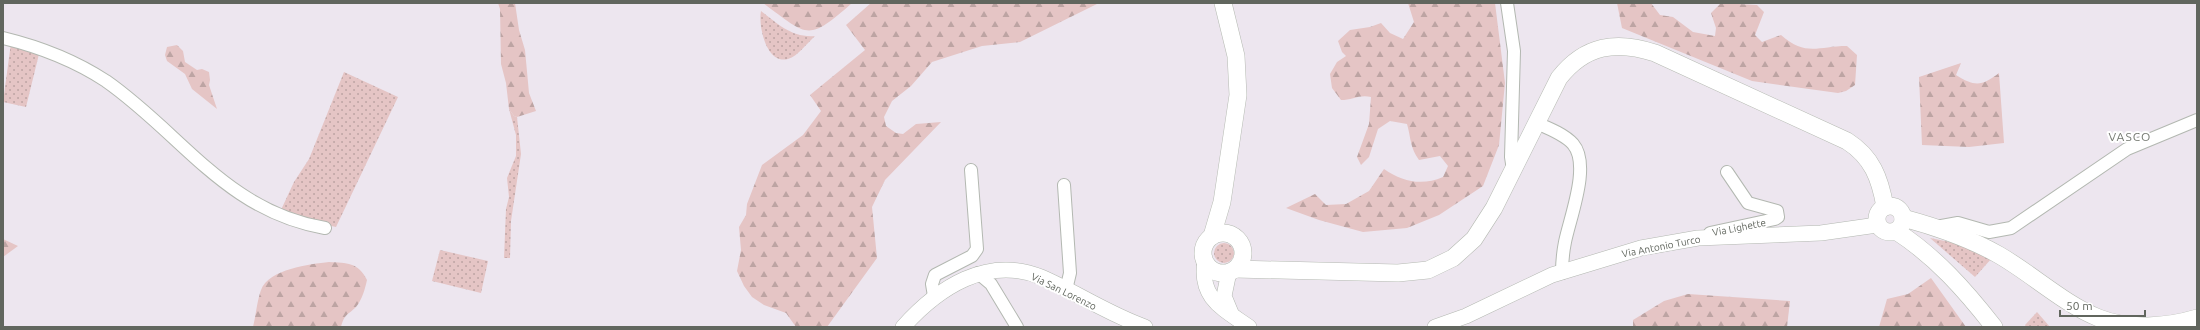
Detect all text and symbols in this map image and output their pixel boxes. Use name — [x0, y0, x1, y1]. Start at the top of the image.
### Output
district label: VASCO — [2109, 130, 2151, 143]
street label: Via Lighette — [1711, 217, 1767, 238]
street label: Via Antonio Turco — [1621, 233, 1702, 260]
street label: Via San Lorenzo — [1029, 271, 1098, 312]
scale bar — [2060, 292, 2145, 318]
text: 50 m — [2066, 299, 2093, 312]

